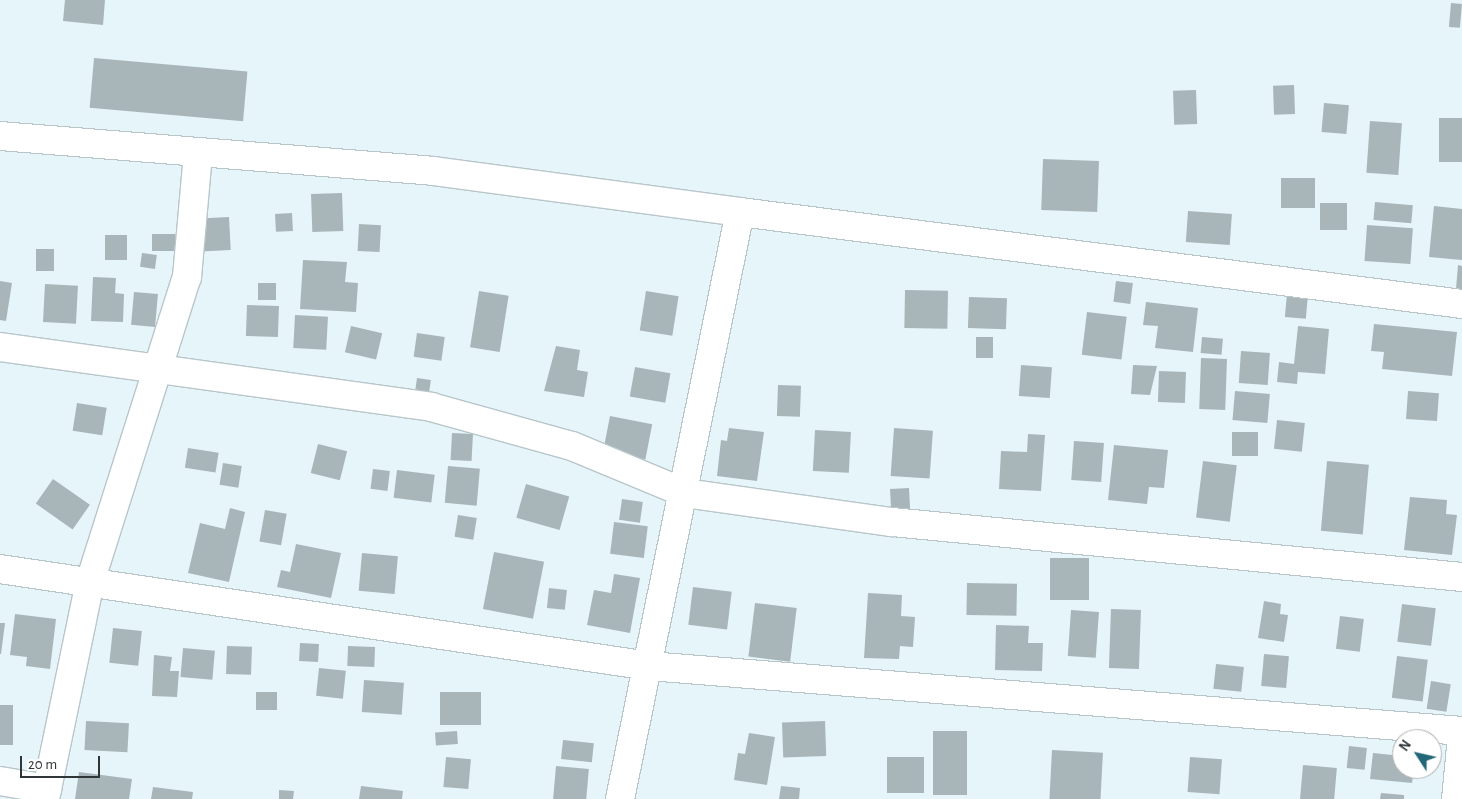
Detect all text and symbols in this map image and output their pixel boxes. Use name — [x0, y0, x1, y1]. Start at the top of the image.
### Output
north arrow — [1392, 729, 1442, 779]
text: N — [1397, 738, 1414, 754]
scale bar — [22, 746, 102, 778]
text: 20 m — [28, 757, 57, 772]

